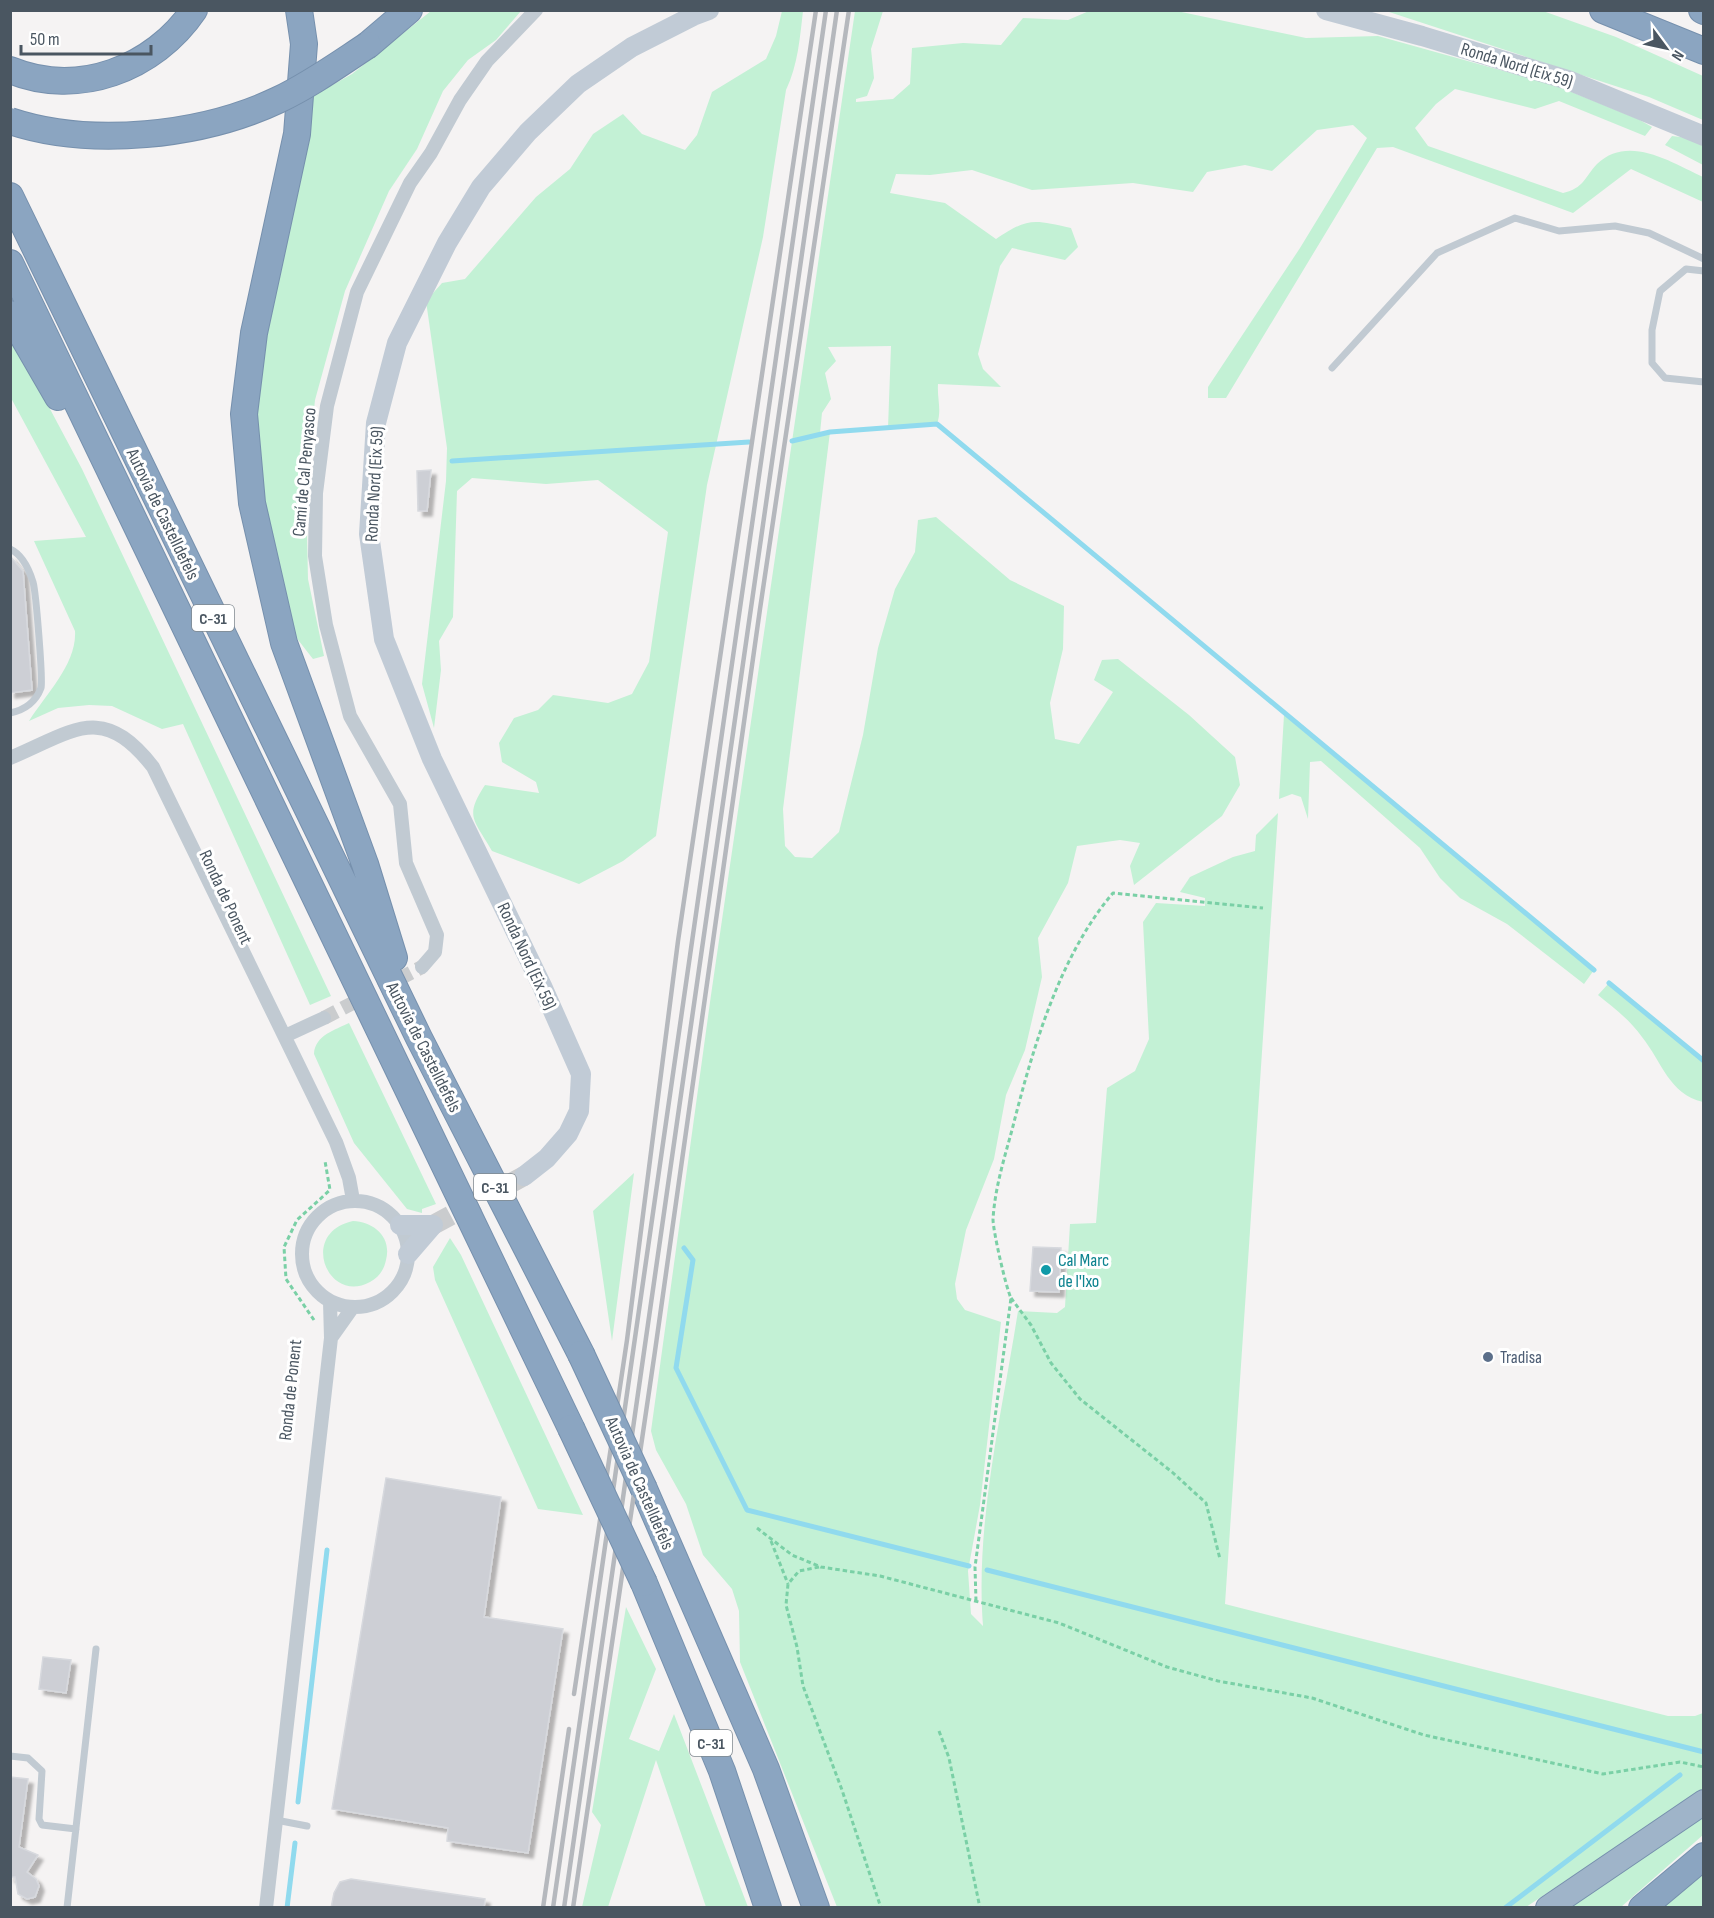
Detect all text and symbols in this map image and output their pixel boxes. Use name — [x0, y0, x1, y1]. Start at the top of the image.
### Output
scale bar — [21, 18, 152, 56]
north arrow — [1636, 18, 1696, 78]
text: 50 m — [30, 29, 60, 50]
street label: Ronda Nord (Eix 59) — [1458, 39, 1575, 92]
text: N — [1667, 47, 1688, 64]
street label: Camí de Cal Penyasco — [288, 407, 321, 537]
street label: Ronda Nord (Eix 59) — [361, 426, 388, 542]
street label: Autovia de Castelldefels — [121, 444, 203, 583]
road number: C-31 — [192, 605, 234, 631]
street label: Ronda de Ponent — [195, 847, 257, 948]
street label: Ronda Nord (Eix 59) — [493, 899, 561, 1013]
street label: Autovia de Castelldefels — [381, 978, 465, 1116]
road number: C-31 — [474, 1174, 516, 1200]
place label: Cal Marc de l'Ixo — [1058, 1250, 1109, 1292]
marker: Cal Marc de l'Ixo — [1039, 1263, 1053, 1277]
street label: Ronda de Ponent — [275, 1338, 306, 1442]
place label: Tradisa — [1500, 1347, 1542, 1368]
marker: Tradisa — [1481, 1350, 1495, 1364]
street label: Autovia de Castelldefels — [600, 1413, 678, 1553]
road number: C-31 — [690, 1730, 732, 1756]

